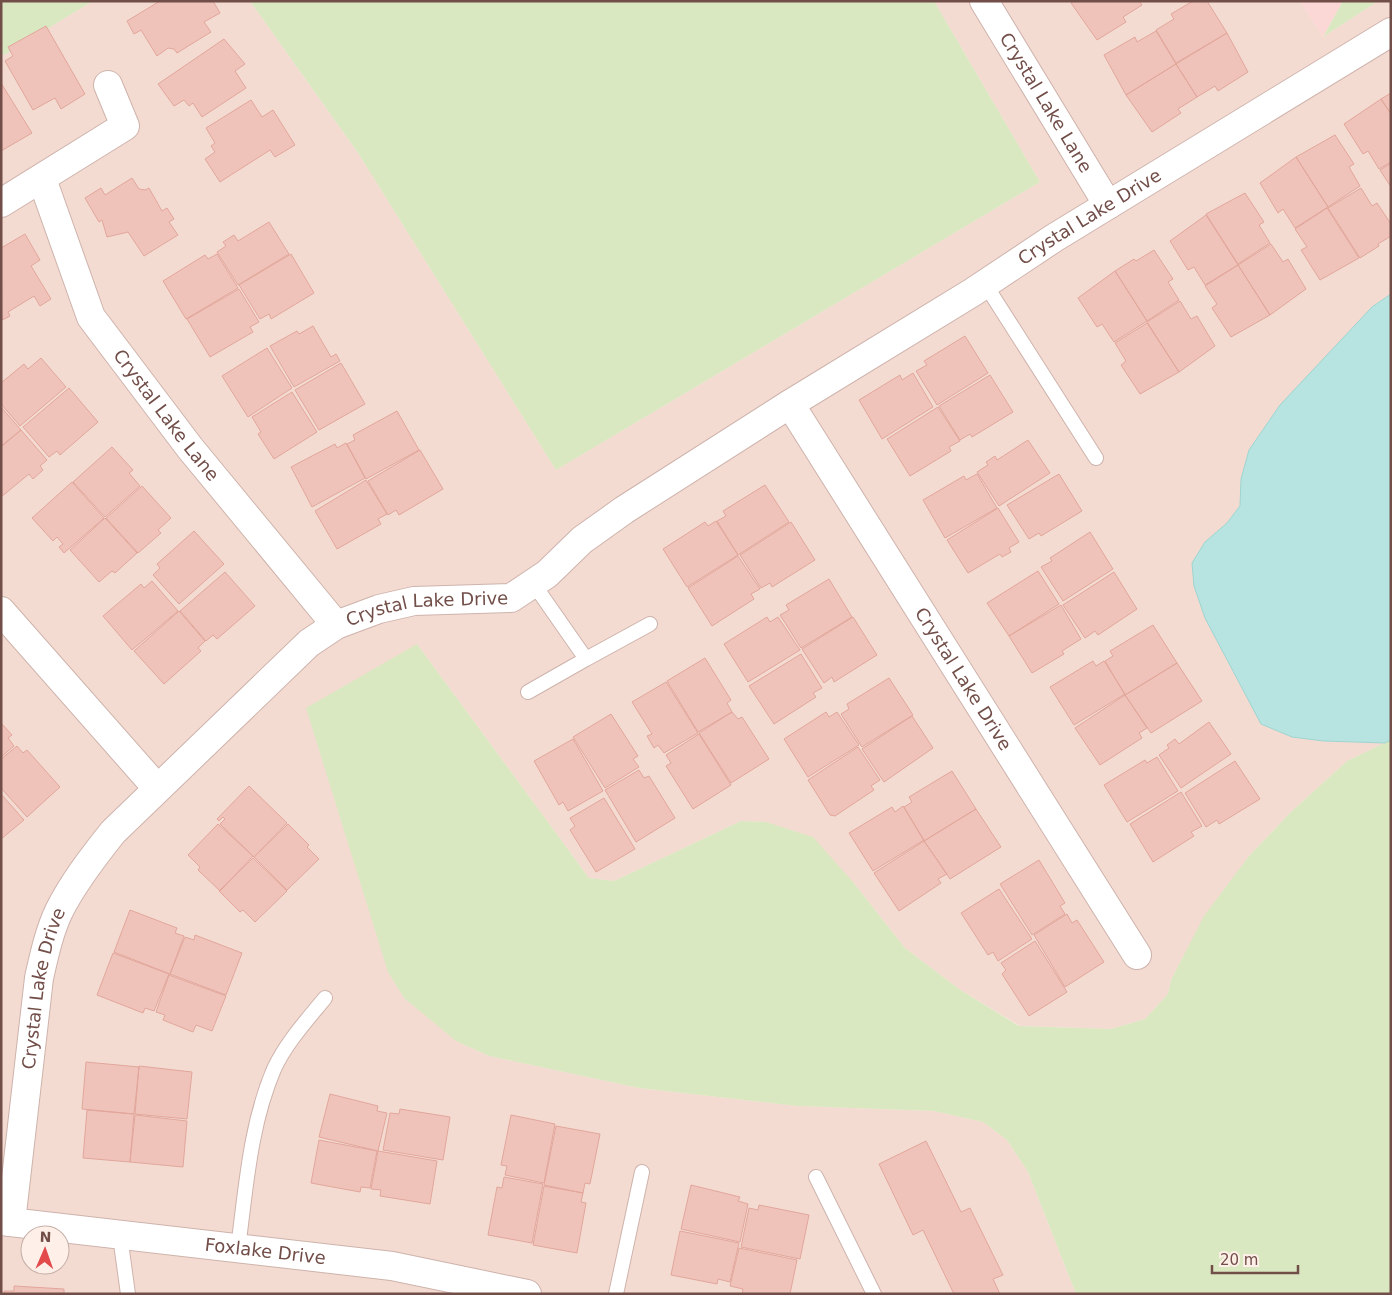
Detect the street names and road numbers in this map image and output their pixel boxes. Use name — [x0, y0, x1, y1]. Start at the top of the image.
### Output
street label: Crystal Lake Lane — [996, 29, 1097, 176]
street label: Crystal Lake Drive — [1014, 164, 1165, 269]
street label: Crystal Lake Lane — [109, 345, 224, 485]
street label: Crystal Lake Drive — [343, 587, 509, 630]
street label: Crystal Lake Drive — [911, 604, 1016, 754]
street label: Crystal Lake Drive — [18, 904, 69, 1070]
street label: Foxlake Drive — [204, 1234, 327, 1268]

